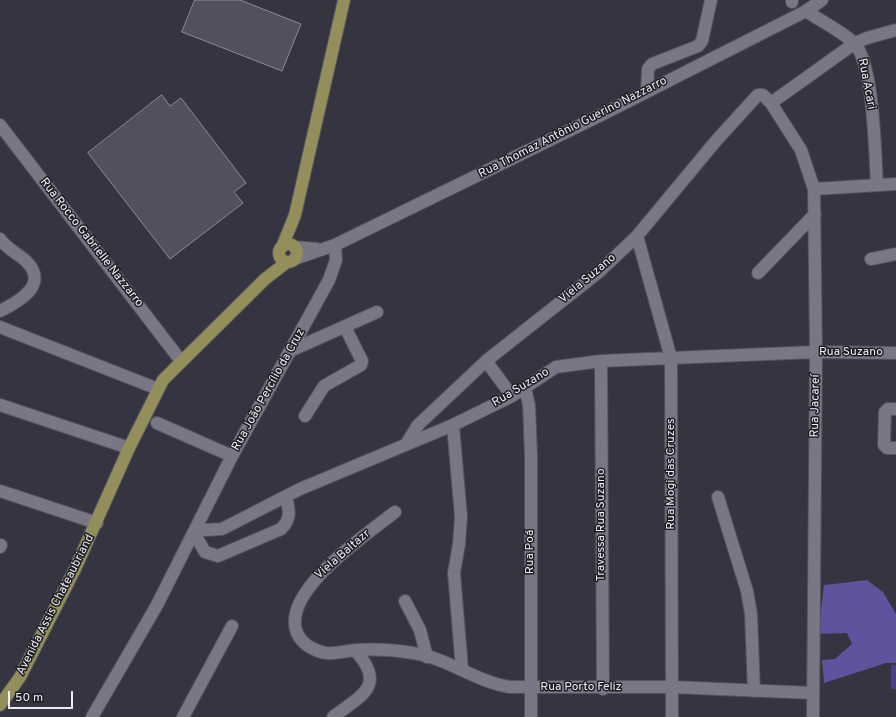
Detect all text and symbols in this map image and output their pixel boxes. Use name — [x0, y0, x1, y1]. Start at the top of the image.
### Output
street label: Rua Acari — [854, 57, 878, 111]
street label: Rua Thomaz Antônio Guerino Nazzarro — [476, 74, 670, 182]
street label: Rua Rocco Gabrielle Nazzarro — [36, 176, 146, 310]
street label: Viela Suzano — [557, 251, 619, 307]
street label: Rua João Percílio da Cruz — [229, 327, 309, 453]
street label: Rua Suzano — [819, 346, 883, 360]
street label: Rua Suzano — [490, 365, 552, 411]
street label: Rua Jacareí — [808, 374, 824, 438]
street label: Rua Mogi das Cruzes — [665, 418, 679, 530]
street label: Travessa Rua Suzano — [595, 468, 609, 582]
street label: Viela Baltazr — [312, 527, 374, 583]
street label: Rua Poá — [524, 530, 538, 574]
street label: Avenida Assis Chateaubriand — [14, 532, 98, 678]
street label: Rua Porto Feliz — [540, 681, 622, 695]
scale bar — [10, 683, 75, 709]
text: 50 m — [15, 690, 43, 706]

